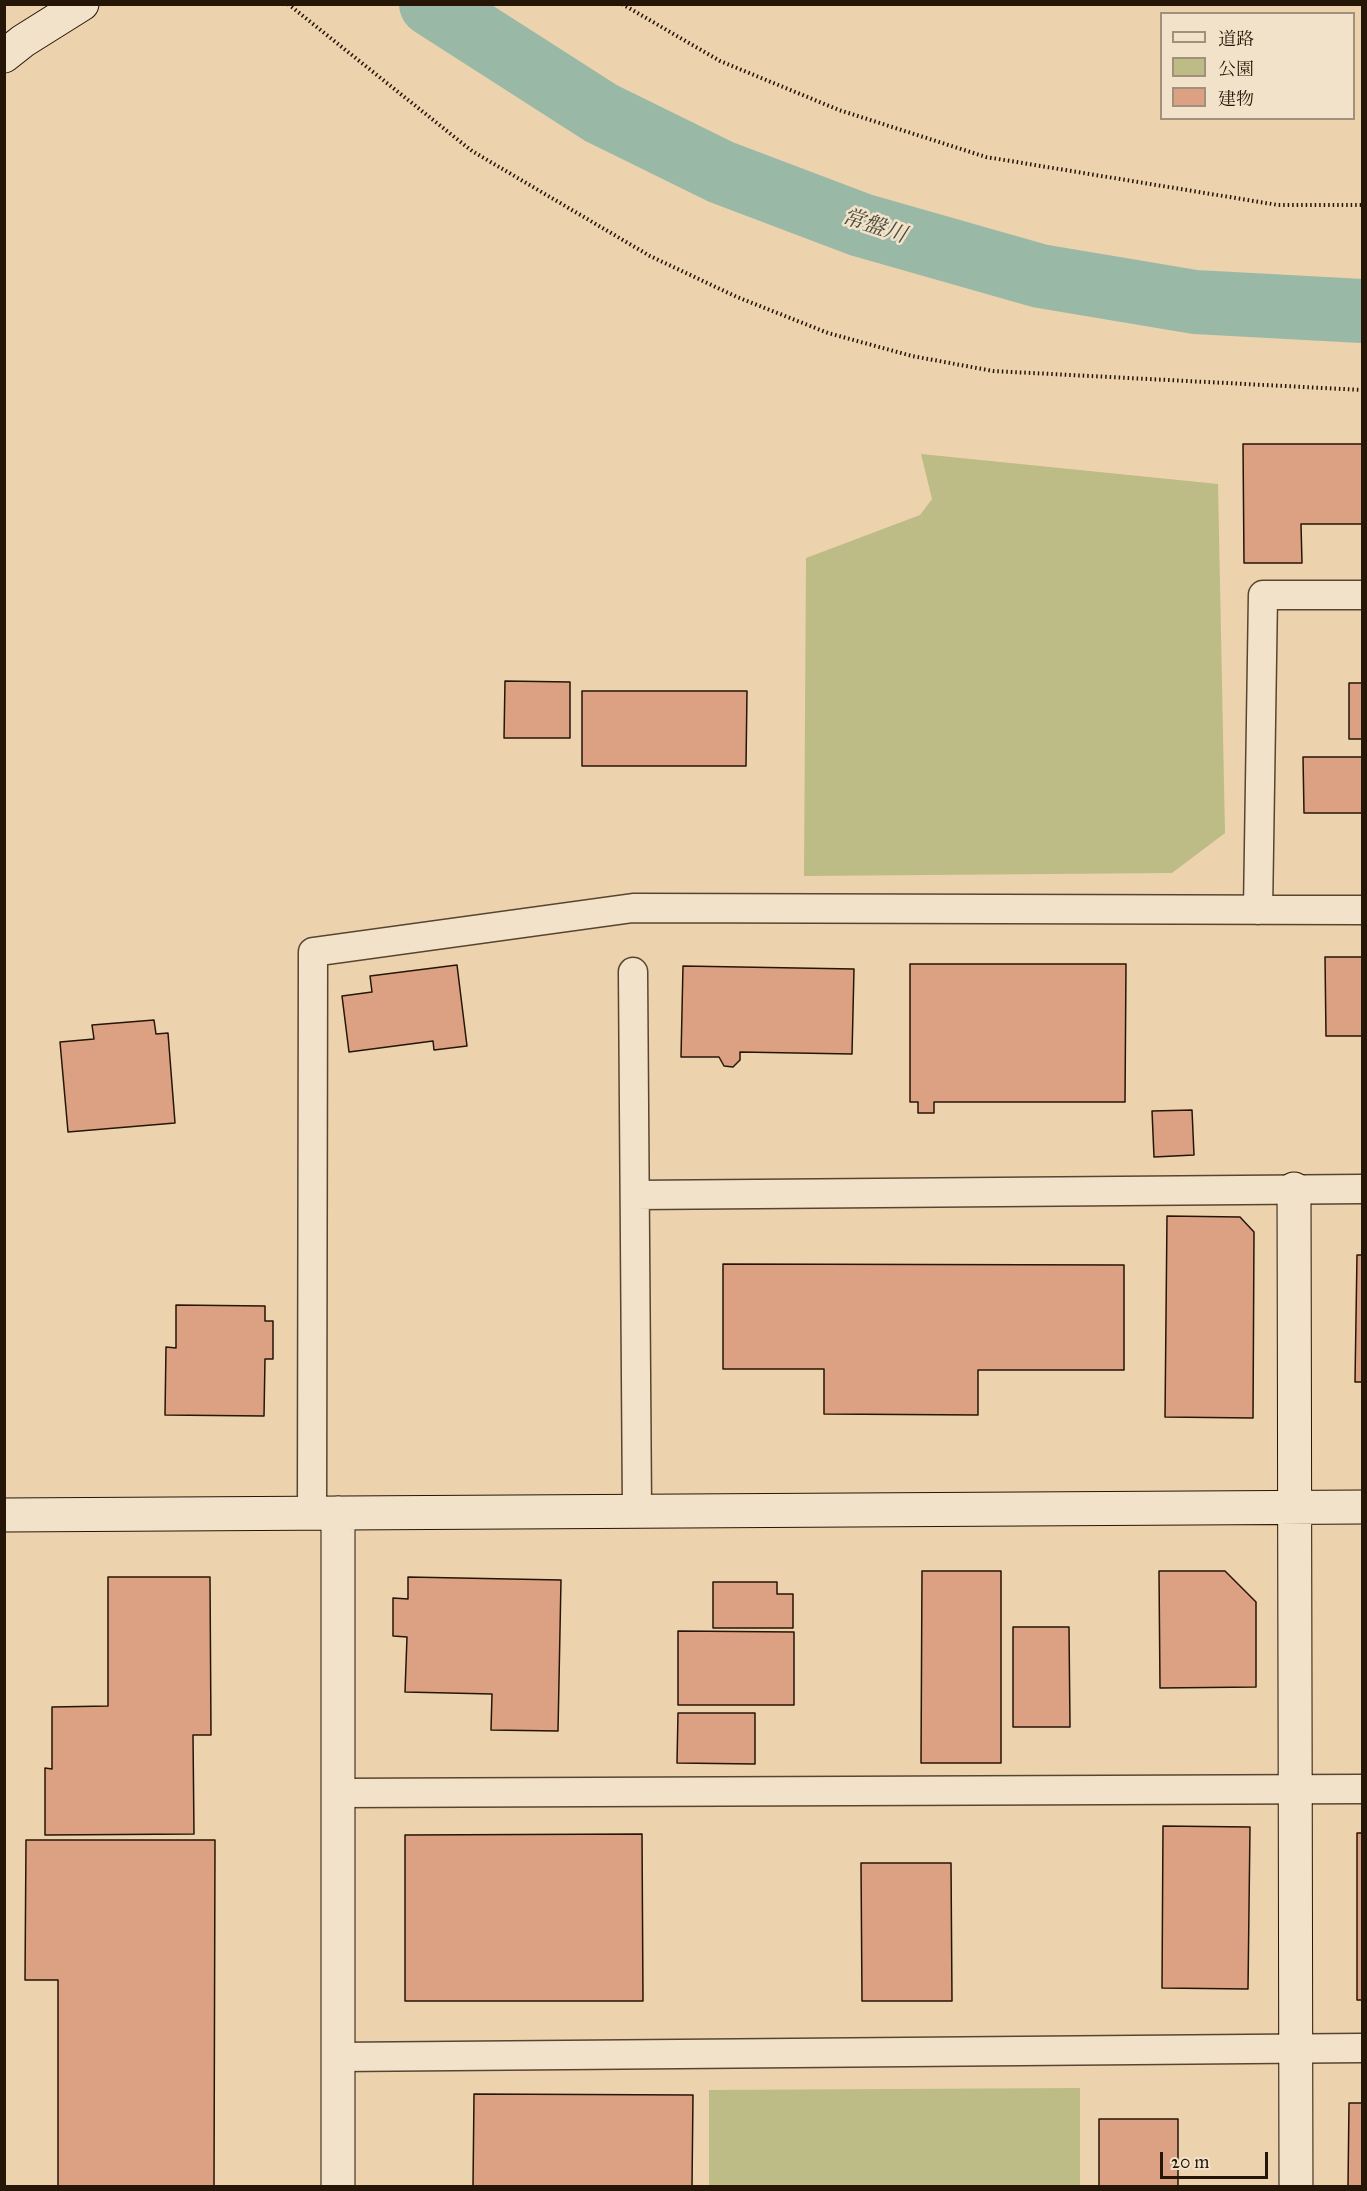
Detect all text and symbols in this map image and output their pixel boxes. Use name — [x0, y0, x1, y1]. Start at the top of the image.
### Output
legend — [1160, 12, 1355, 120]
text: 道路 — [1218, 28, 1254, 50]
text: 公園 — [1218, 58, 1254, 80]
text: 建物 — [1218, 88, 1254, 110]
water label: 常盤川 — [839, 204, 909, 250]
scale bar — [1163, 2140, 1271, 2178]
text: 20 m — [1171, 2151, 1209, 2173]

